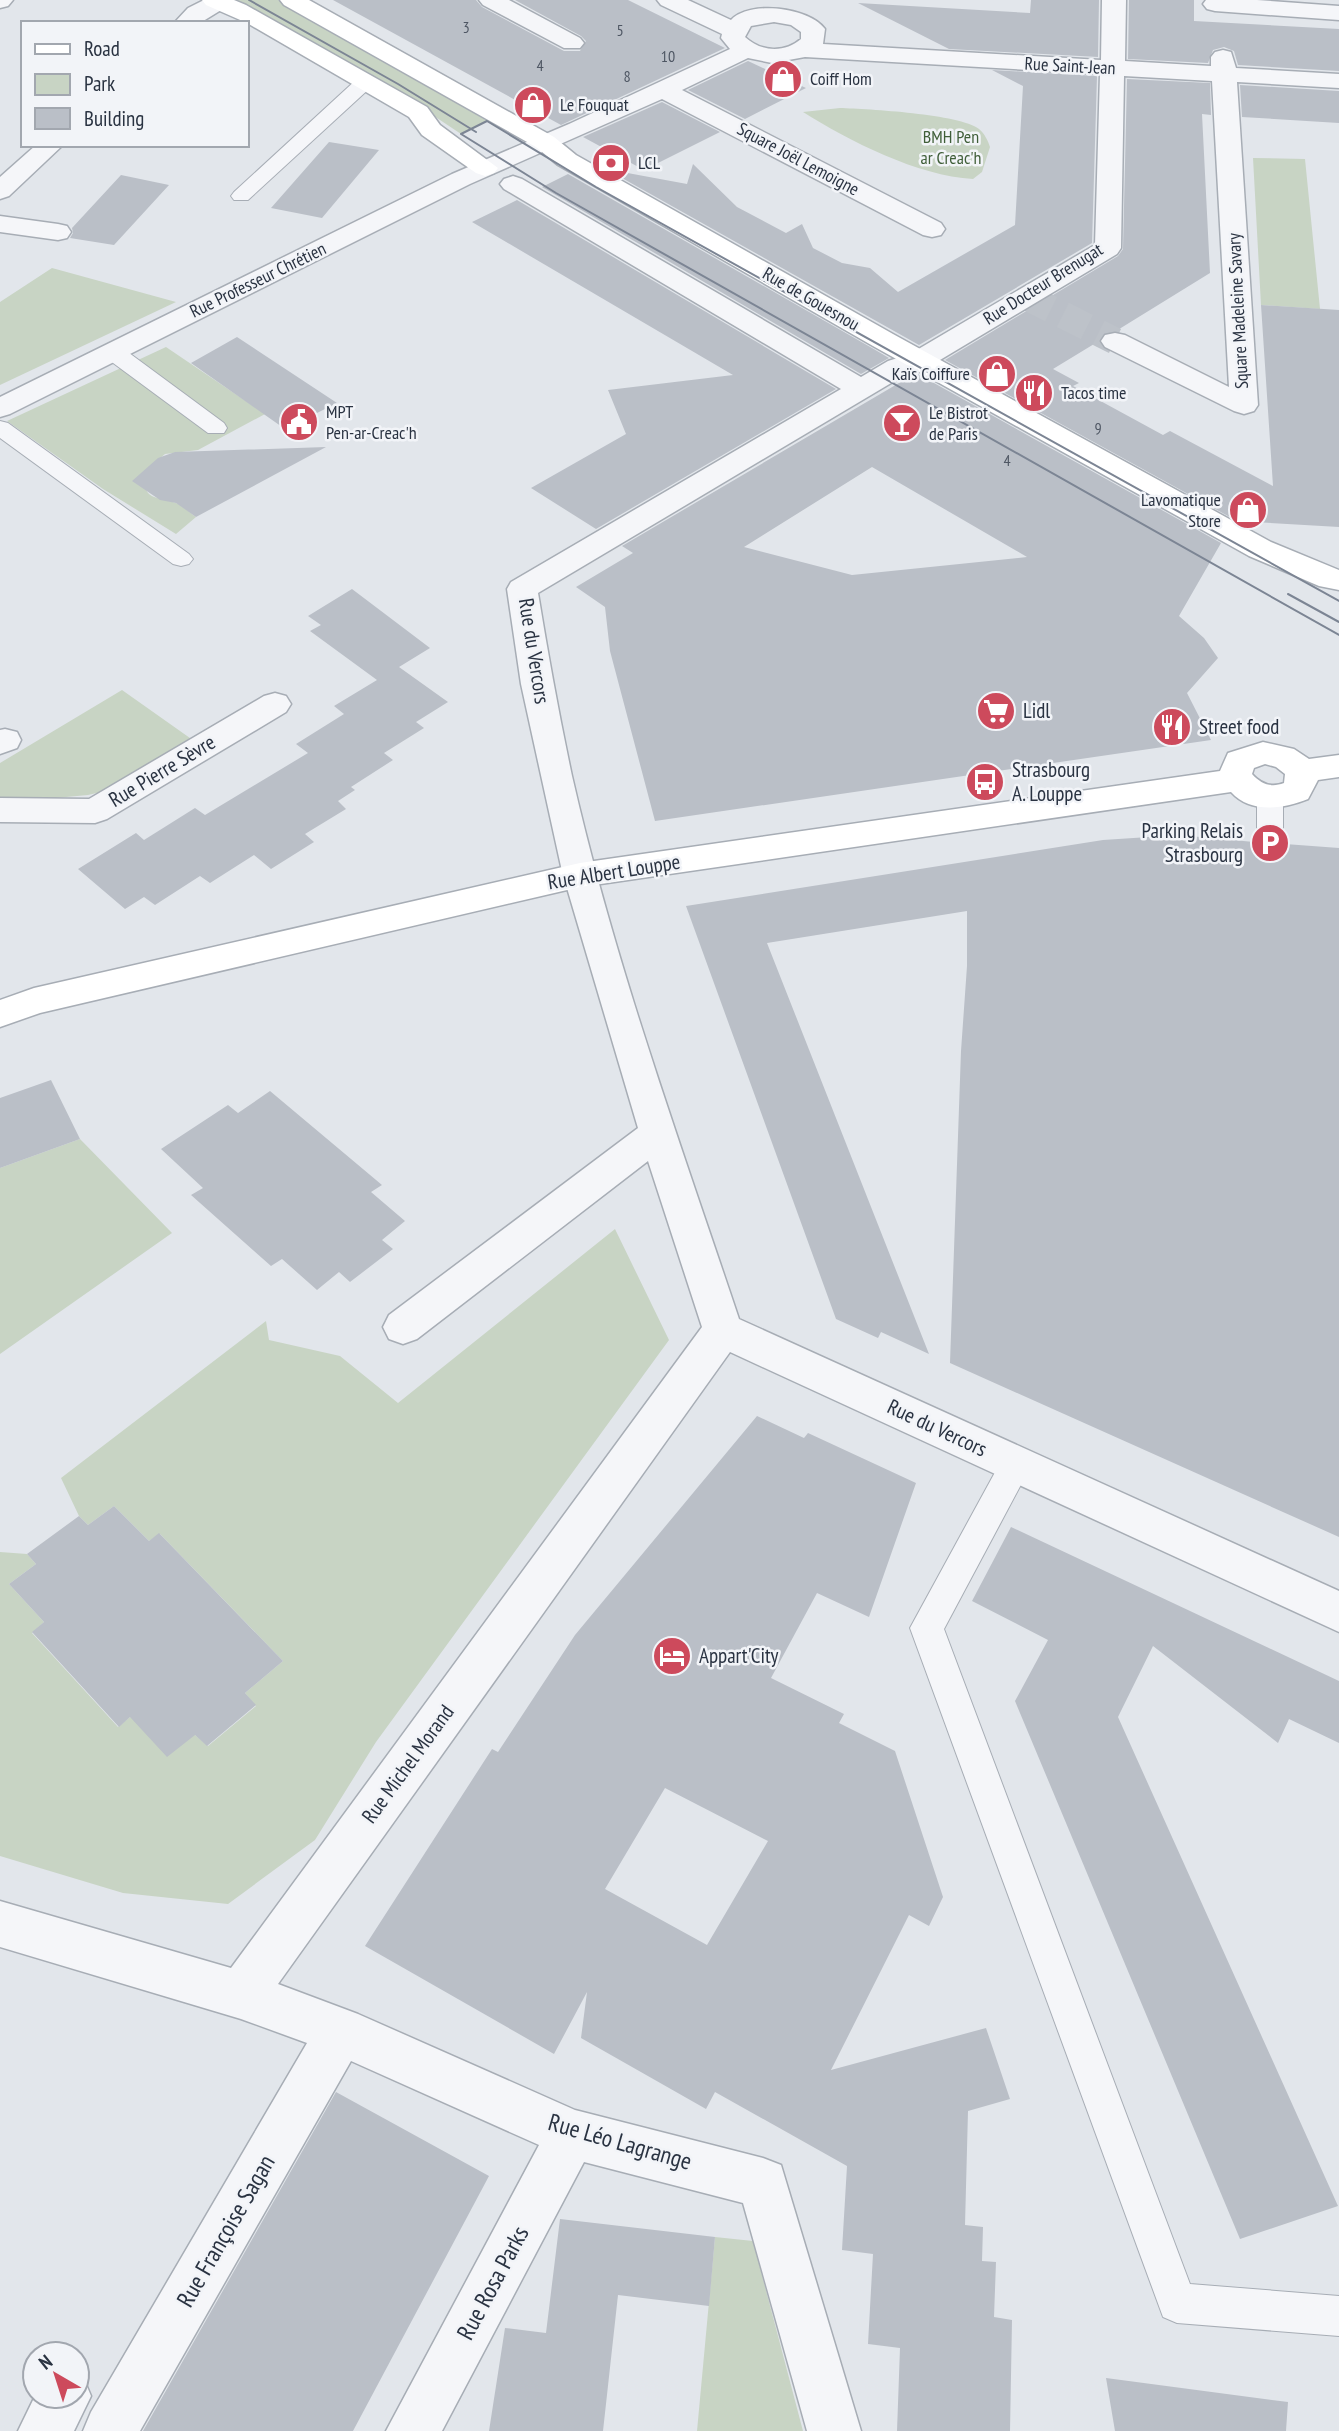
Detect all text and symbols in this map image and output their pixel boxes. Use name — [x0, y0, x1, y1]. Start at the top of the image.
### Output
house number: 3 — [462, 17, 470, 37]
house number: 5 — [616, 20, 624, 40]
legend — [21, 21, 248, 147]
text: Road — [84, 35, 120, 62]
house number: 10 — [661, 46, 675, 66]
street label: Rue Saint-Jean — [1024, 52, 1116, 79]
house number: 4 — [536, 55, 544, 75]
shop icon: Coiff Hom — [762, 58, 804, 100]
house number: 8 — [623, 66, 631, 86]
place label: Coiff Hom — [810, 67, 872, 90]
text: Park — [84, 70, 115, 97]
shop icon: Le Fouquat — [512, 84, 554, 126]
place label: Le Fouquat — [560, 93, 629, 116]
text: Building — [84, 105, 144, 132]
street label: Square Joël Lemoigne — [733, 117, 863, 200]
park label: BMH Pen ar Creac'h — [920, 125, 982, 169]
bank icon: LCL — [590, 142, 632, 184]
place label: LCL — [638, 151, 661, 174]
street label: Square Madeleine Savary — [1222, 232, 1253, 390]
street label: Rue Professeur Chrétien — [186, 237, 330, 322]
street label: Rue Docteur Brenugat — [979, 238, 1107, 330]
street label: Rue de Gouesnou — [759, 262, 864, 336]
shop icon: Kaïs Coiffure — [976, 353, 1018, 395]
place label: Kaïs Coiffure — [892, 362, 970, 385]
restaurant icon: Tacos time — [1013, 372, 1055, 414]
place label: Tacos time — [1061, 381, 1127, 404]
place label: MPT Pen-ar-Creac'h — [326, 400, 417, 444]
public building icon: MPT Pen-ar-Creac'h — [278, 401, 320, 443]
place label: Le Bistrot de Paris — [929, 401, 988, 445]
bar icon: Le Bistrot de Paris — [881, 402, 923, 444]
house number: 9 — [1094, 418, 1102, 438]
house number: 4 — [1003, 450, 1011, 470]
place label: Lavomatique Store — [1141, 488, 1221, 532]
shop icon: Lavomatique Store — [1227, 489, 1269, 531]
street label: Rue du Vercors — [513, 596, 556, 706]
supermarket icon: Lidl — [975, 690, 1017, 732]
place label: Lidl — [1023, 697, 1050, 724]
restaurant icon: Street food — [1151, 706, 1193, 748]
place label: Street food — [1199, 713, 1279, 740]
street label: Rue Pierre Sèvre — [104, 728, 220, 813]
place label: Strasbourg A. Louppe — [1012, 756, 1090, 807]
bus stop icon: Strasbourg A. Louppe — [964, 761, 1006, 803]
place label: Parking Relais Strasbourg — [1142, 817, 1243, 868]
parking icon: Parking Relais Strasbourg — [1249, 822, 1291, 864]
street label: Rue Albert Louppe — [546, 848, 682, 895]
street label: Rue du Vercors — [883, 1393, 991, 1462]
hotel icon: Appart'City — [651, 1635, 693, 1677]
place label: Appart'City — [699, 1642, 779, 1669]
street label: Rue Michel Morand — [356, 1699, 460, 1828]
street label: Rue Léo Lagrange — [545, 2106, 695, 2177]
street label: Rue Françoise Sagan — [169, 2149, 282, 2312]
street label: Rue Rosa Parks — [450, 2221, 535, 2345]
north arrow — [21, 2340, 91, 2410]
text: N — [34, 2349, 57, 2374]

